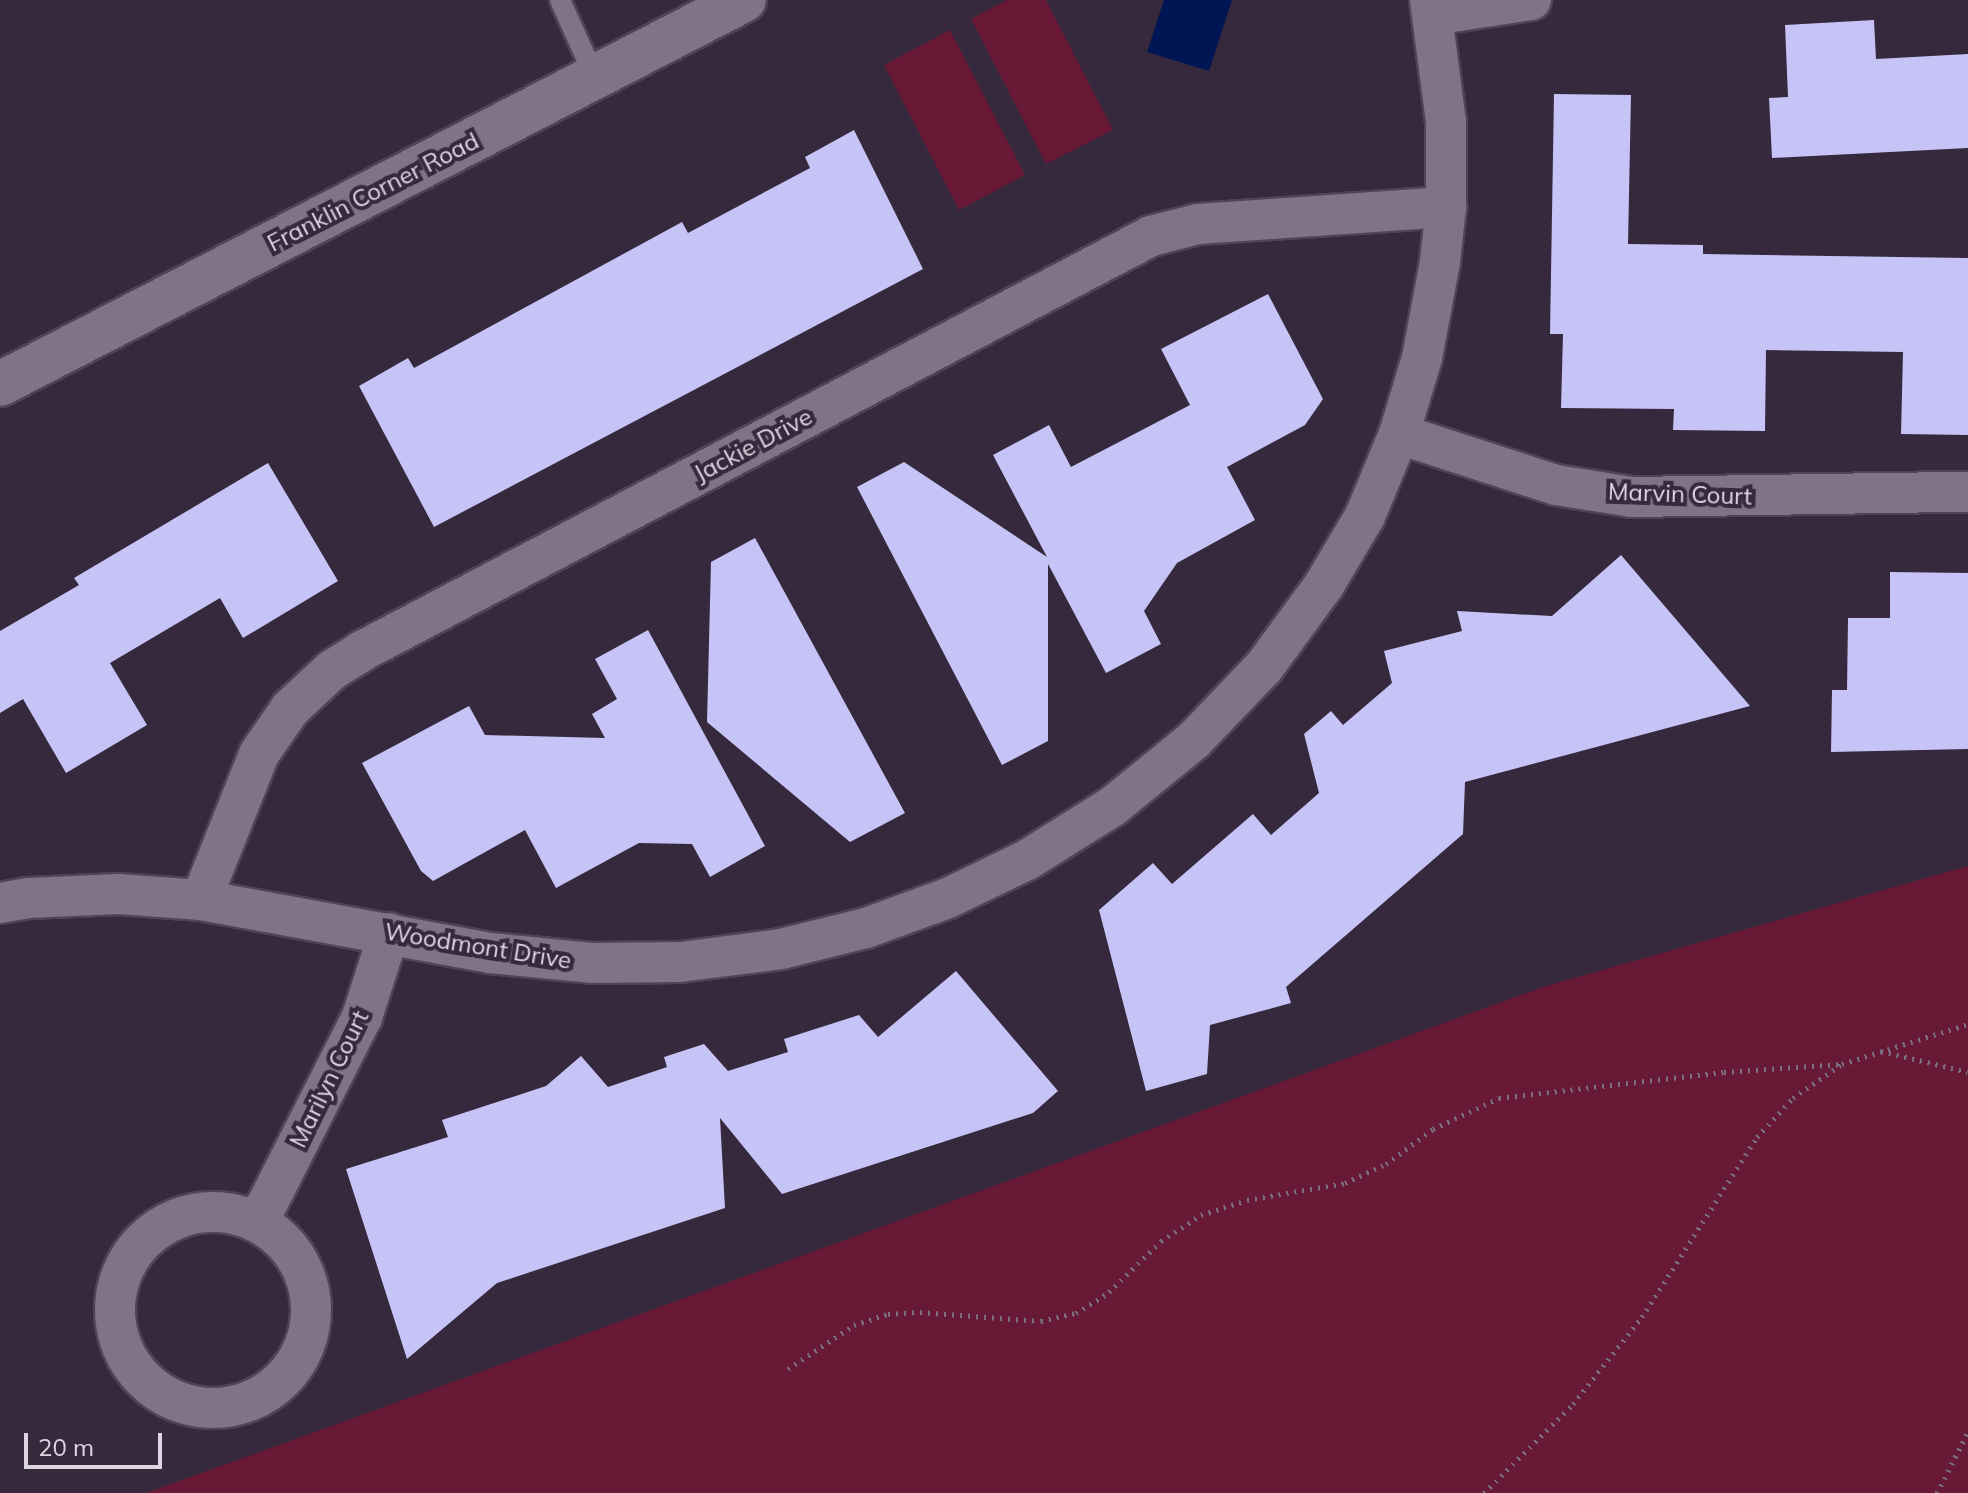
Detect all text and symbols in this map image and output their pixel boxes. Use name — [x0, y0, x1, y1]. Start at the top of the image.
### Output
street label: Franklin Corner Road — [263, 126, 483, 258]
street label: Jackie Drive — [689, 402, 817, 488]
street label: Marvin Court — [1608, 477, 1752, 511]
street label: Woodmont Drive — [383, 917, 573, 975]
street label: Marilyn Court — [283, 1006, 375, 1152]
scale bar — [28, 1417, 166, 1467]
text: 20 m — [38, 1432, 94, 1462]

